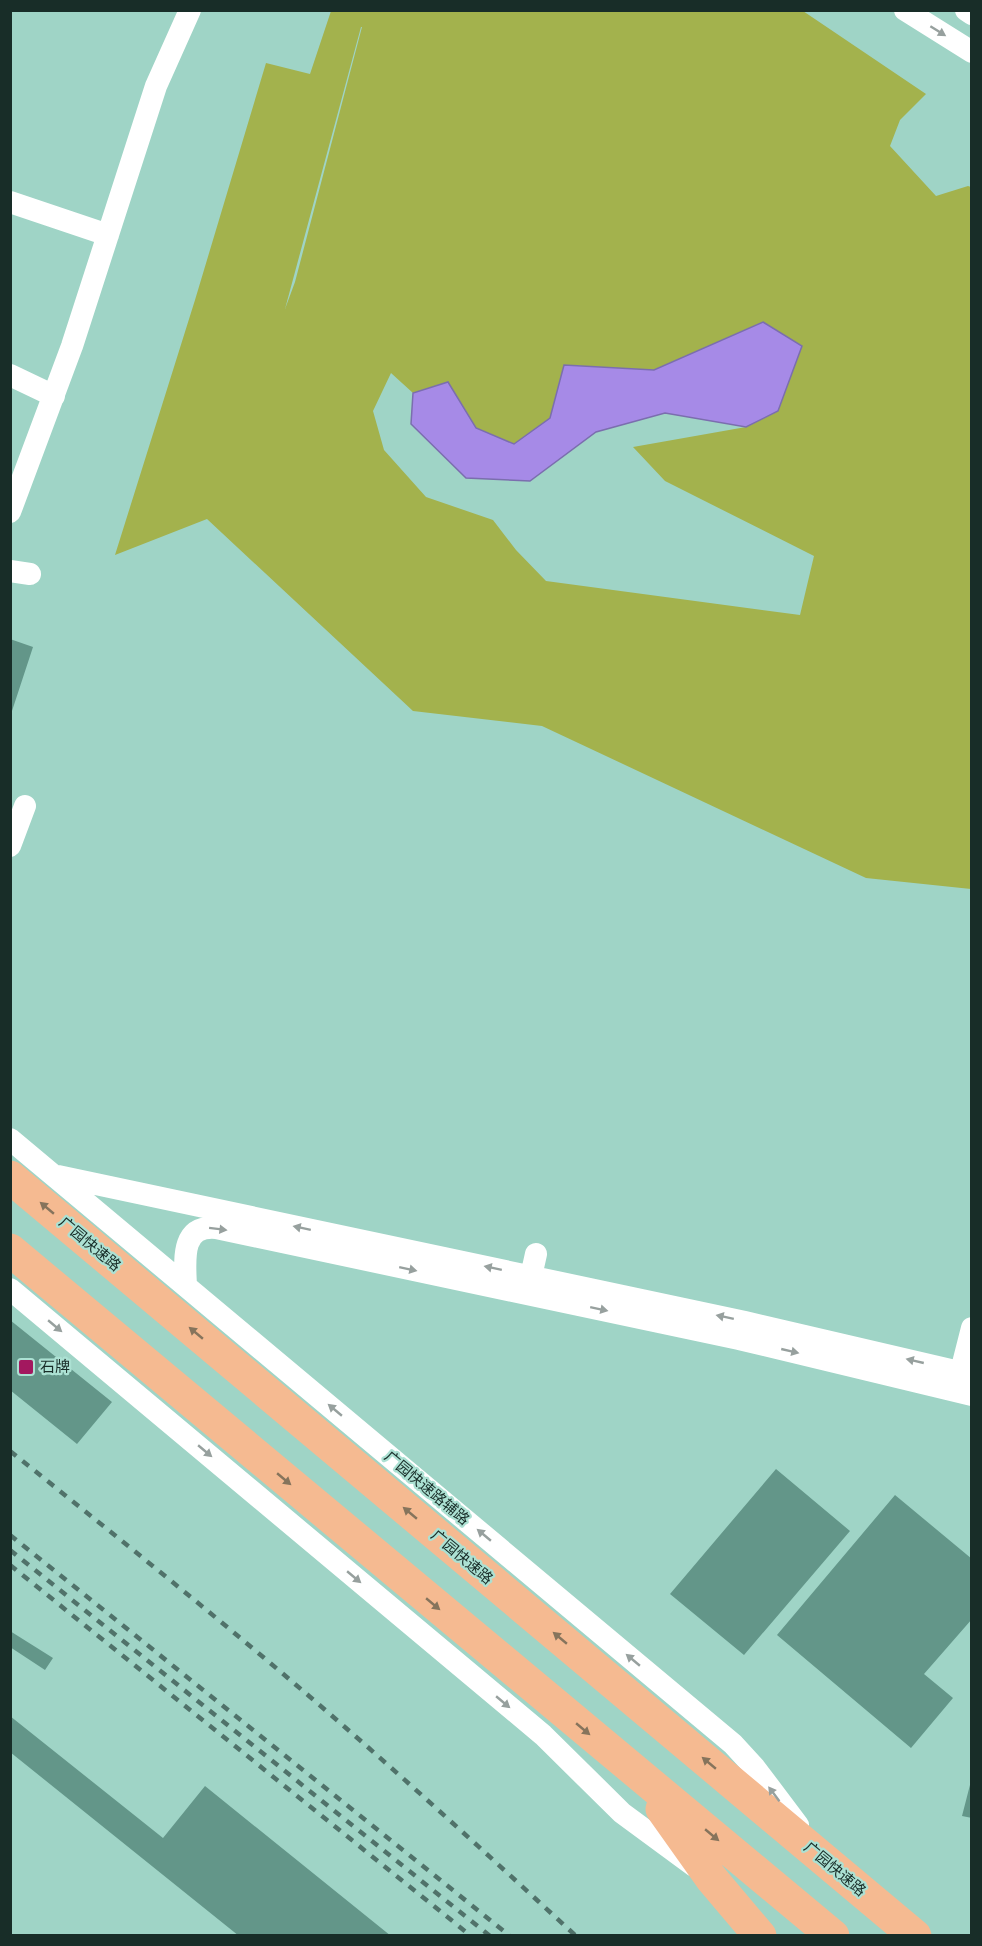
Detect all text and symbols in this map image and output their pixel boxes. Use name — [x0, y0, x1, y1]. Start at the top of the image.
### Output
one-way arrow — [930, 26, 946, 37]
one-way arrow — [40, 1202, 55, 1215]
street label: 广园快速路 — [55, 1212, 125, 1275]
one-way arrow — [292, 1223, 311, 1232]
one-way arrow — [208, 1224, 227, 1234]
one-way arrow — [484, 1263, 502, 1273]
one-way arrow — [399, 1265, 418, 1274]
one-way arrow — [590, 1305, 609, 1314]
one-way arrow — [715, 1312, 734, 1322]
one-way arrow — [47, 1319, 62, 1332]
one-way arrow — [188, 1327, 204, 1340]
one-way arrow — [781, 1346, 799, 1356]
one-way arrow — [905, 1356, 924, 1366]
place label: 石牌 — [40, 1357, 70, 1376]
marker: 石牌 — [17, 1358, 35, 1376]
one-way arrow — [327, 1404, 342, 1417]
one-way arrow — [197, 1445, 213, 1458]
street label: 广园快速路辅路 — [381, 1447, 474, 1529]
one-way arrow — [276, 1472, 291, 1485]
one-way arrow — [403, 1507, 418, 1520]
street label: 广园快速路 — [427, 1525, 497, 1588]
one-way arrow — [477, 1529, 492, 1542]
one-way arrow — [346, 1570, 361, 1583]
one-way arrow — [426, 1597, 441, 1610]
one-way arrow — [552, 1632, 567, 1645]
one-way arrow — [626, 1655, 641, 1667]
one-way arrow — [495, 1696, 511, 1709]
one-way arrow — [575, 1722, 590, 1735]
one-way arrow — [702, 1757, 717, 1770]
one-way arrow — [769, 1786, 781, 1801]
one-way arrow — [704, 1829, 720, 1842]
street label: 广园快速路 — [800, 1837, 870, 1900]

